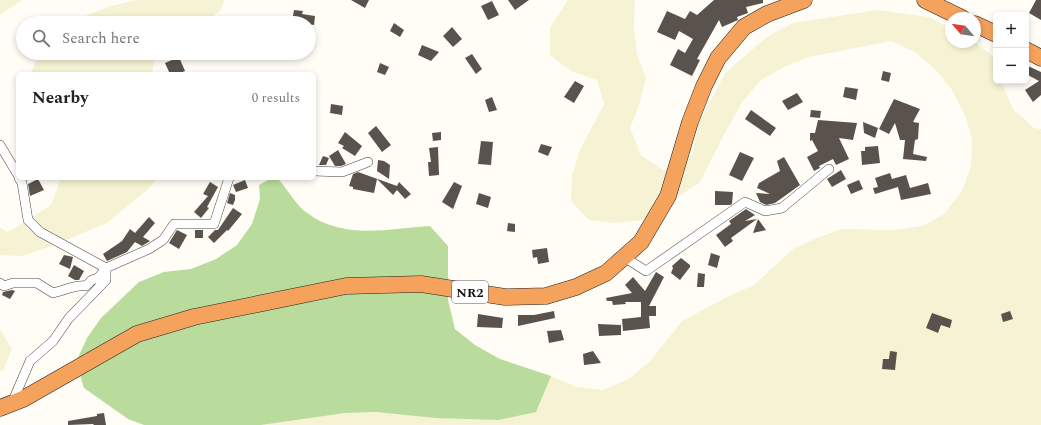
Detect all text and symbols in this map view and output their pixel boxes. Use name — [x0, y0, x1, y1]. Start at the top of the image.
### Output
north arrow — [945, 12, 981, 48]
map controls — [993, 12, 1029, 84]
button: + — [993, 12, 1029, 48]
search box — [16, 16, 316, 60]
icon: search — [30, 27, 52, 49]
text: Search here — [62, 27, 140, 50]
button: − — [993, 48, 1029, 84]
text: Nearby — [32, 85, 88, 111]
text: 0 results — [252, 88, 300, 108]
road number: NR2 — [452, 281, 488, 303]

